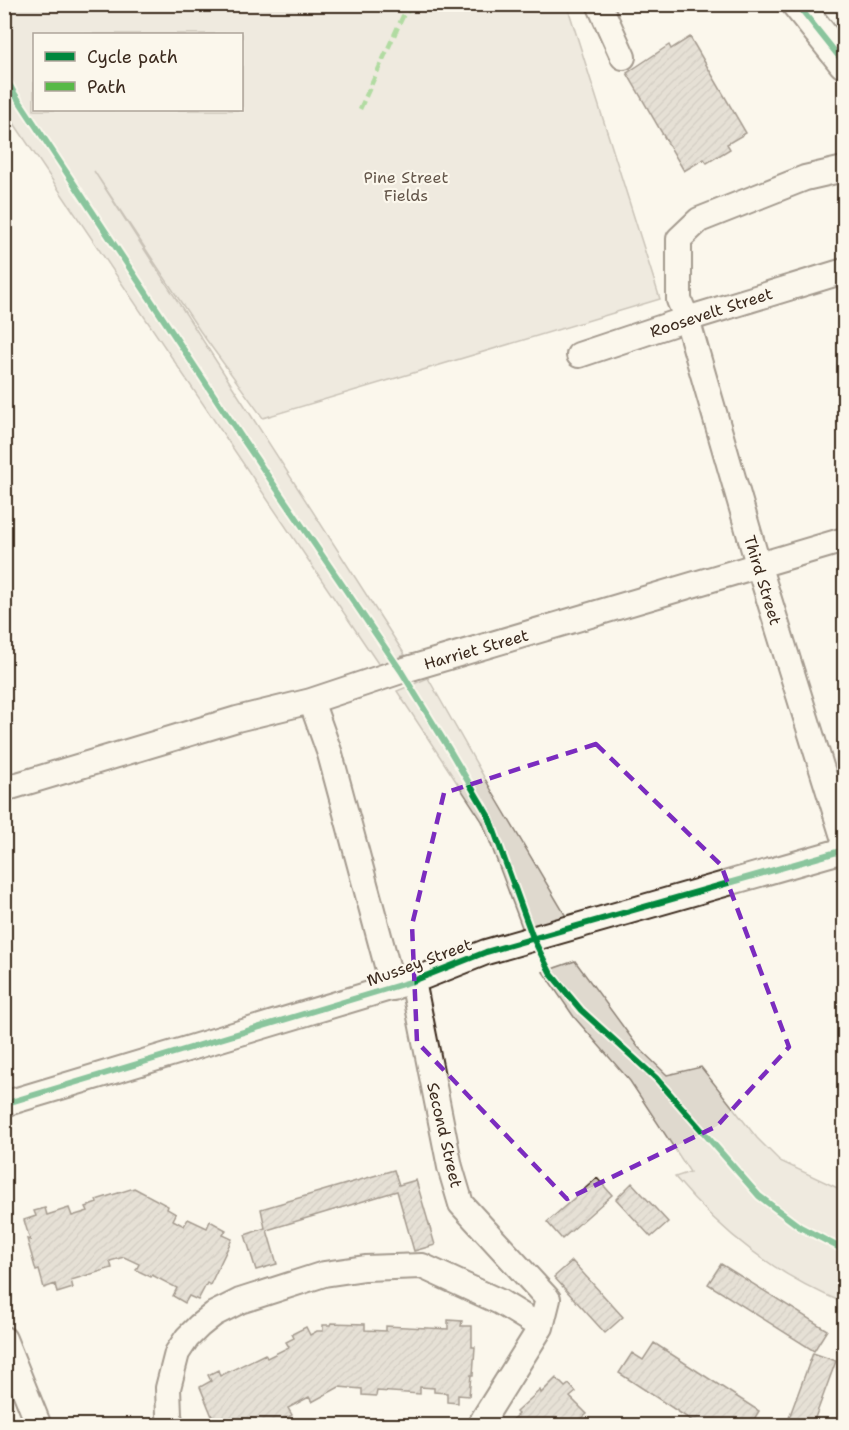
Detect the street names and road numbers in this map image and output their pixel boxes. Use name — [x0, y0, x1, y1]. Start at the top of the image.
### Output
street label: Roosevelt Street — [647, 283, 775, 342]
street label: Third Street — [739, 533, 786, 628]
street label: Harriet Street — [421, 625, 531, 674]
street label: Mussey Street — [364, 934, 474, 991]
street label: Second Street — [422, 1080, 467, 1190]

